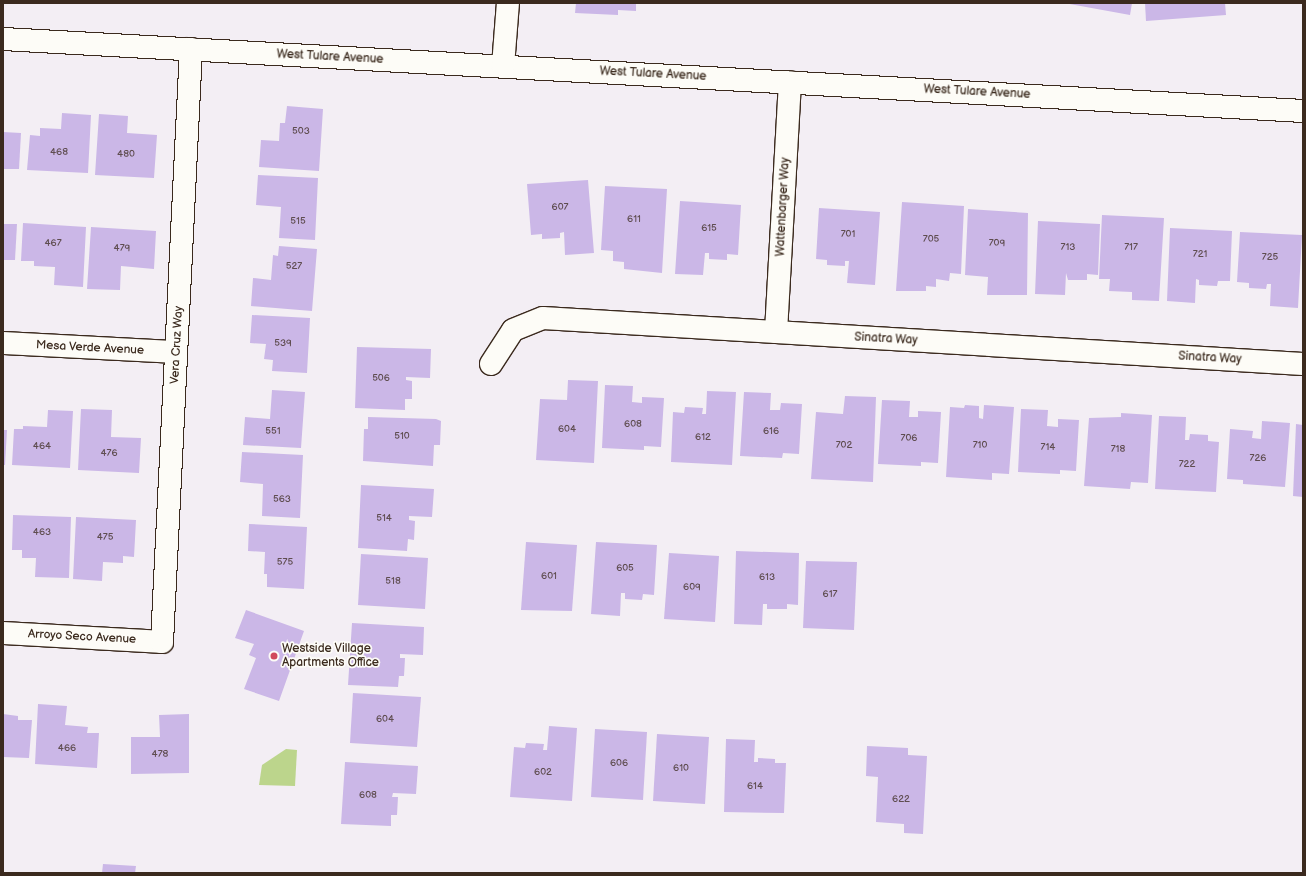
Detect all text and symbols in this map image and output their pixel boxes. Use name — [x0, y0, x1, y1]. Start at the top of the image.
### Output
street label: West Tulare Avenue — [276, 47, 384, 67]
street label: West Tulare Avenue — [599, 64, 707, 84]
street label: West Tulare Avenue — [923, 82, 1031, 102]
house number: 503 — [292, 126, 310, 138]
house number: 468 — [50, 147, 68, 159]
house number: 480 — [117, 149, 135, 161]
street label: Wattenbarger Way — [773, 157, 793, 257]
house number: 607 — [552, 202, 568, 214]
house number: 611 — [627, 214, 641, 226]
house number: 515 — [290, 216, 306, 228]
house number: 615 — [701, 223, 717, 235]
house number: 701 — [841, 229, 855, 241]
house number: 705 — [923, 234, 939, 246]
house number: 467 — [44, 238, 62, 250]
house number: 709 — [989, 238, 1005, 250]
house number: 713 — [1061, 242, 1075, 254]
house number: 717 — [1124, 242, 1138, 254]
house number: 479 — [114, 243, 130, 255]
house number: 721 — [1193, 249, 1207, 261]
house number: 725 — [1262, 252, 1278, 264]
house number: 527 — [286, 261, 302, 273]
street label: Vera Cruz Way — [168, 305, 186, 385]
street label: Sinatra Way — [854, 330, 918, 348]
street label: Mesa Verde Avenue — [35, 338, 145, 358]
house number: 539 — [274, 338, 292, 350]
street label: Sinatra Way — [1178, 349, 1242, 367]
house number: 506 — [372, 373, 390, 385]
house number: 608 — [624, 419, 642, 431]
house number: 604 — [558, 424, 576, 436]
house number: 551 — [265, 426, 281, 438]
house number: 616 — [763, 426, 779, 438]
house number: 510 — [394, 431, 410, 443]
house number: 612 — [695, 432, 711, 444]
house number: 706 — [901, 433, 917, 445]
house number: 702 — [836, 440, 852, 452]
house number: 710 — [973, 440, 987, 452]
house number: 464 — [33, 441, 51, 453]
house number: 714 — [1041, 442, 1055, 454]
house number: 718 — [1111, 444, 1125, 456]
house number: 476 — [100, 448, 118, 460]
house number: 726 — [1250, 453, 1266, 465]
house number: 722 — [1179, 459, 1195, 471]
house number: 563 — [273, 494, 291, 506]
house number: 514 — [376, 513, 392, 525]
house number: 463 — [33, 527, 51, 539]
house number: 475 — [97, 532, 113, 544]
house number: 575 — [277, 557, 293, 569]
house number: 605 — [616, 563, 634, 575]
house number: 601 — [541, 571, 557, 583]
house number: 613 — [759, 572, 775, 584]
house number: 518 — [385, 576, 401, 588]
house number: 609 — [683, 582, 701, 594]
house number: 617 — [823, 589, 837, 601]
street label: Arroyo Seco Avenue — [27, 627, 137, 647]
place label: Westside Village Apartments Office — [282, 642, 379, 670]
marker: Westside Village Apartments Office — [269, 651, 279, 661]
house number: 604 — [376, 714, 394, 726]
house number: 466 — [58, 743, 76, 755]
house number: 478 — [152, 749, 168, 761]
house number: 606 — [610, 758, 628, 770]
house number: 610 — [673, 763, 689, 775]
house number: 602 — [534, 767, 552, 779]
house number: 614 — [747, 781, 763, 793]
house number: 608 — [359, 790, 377, 802]
house number: 622 — [892, 794, 910, 806]

